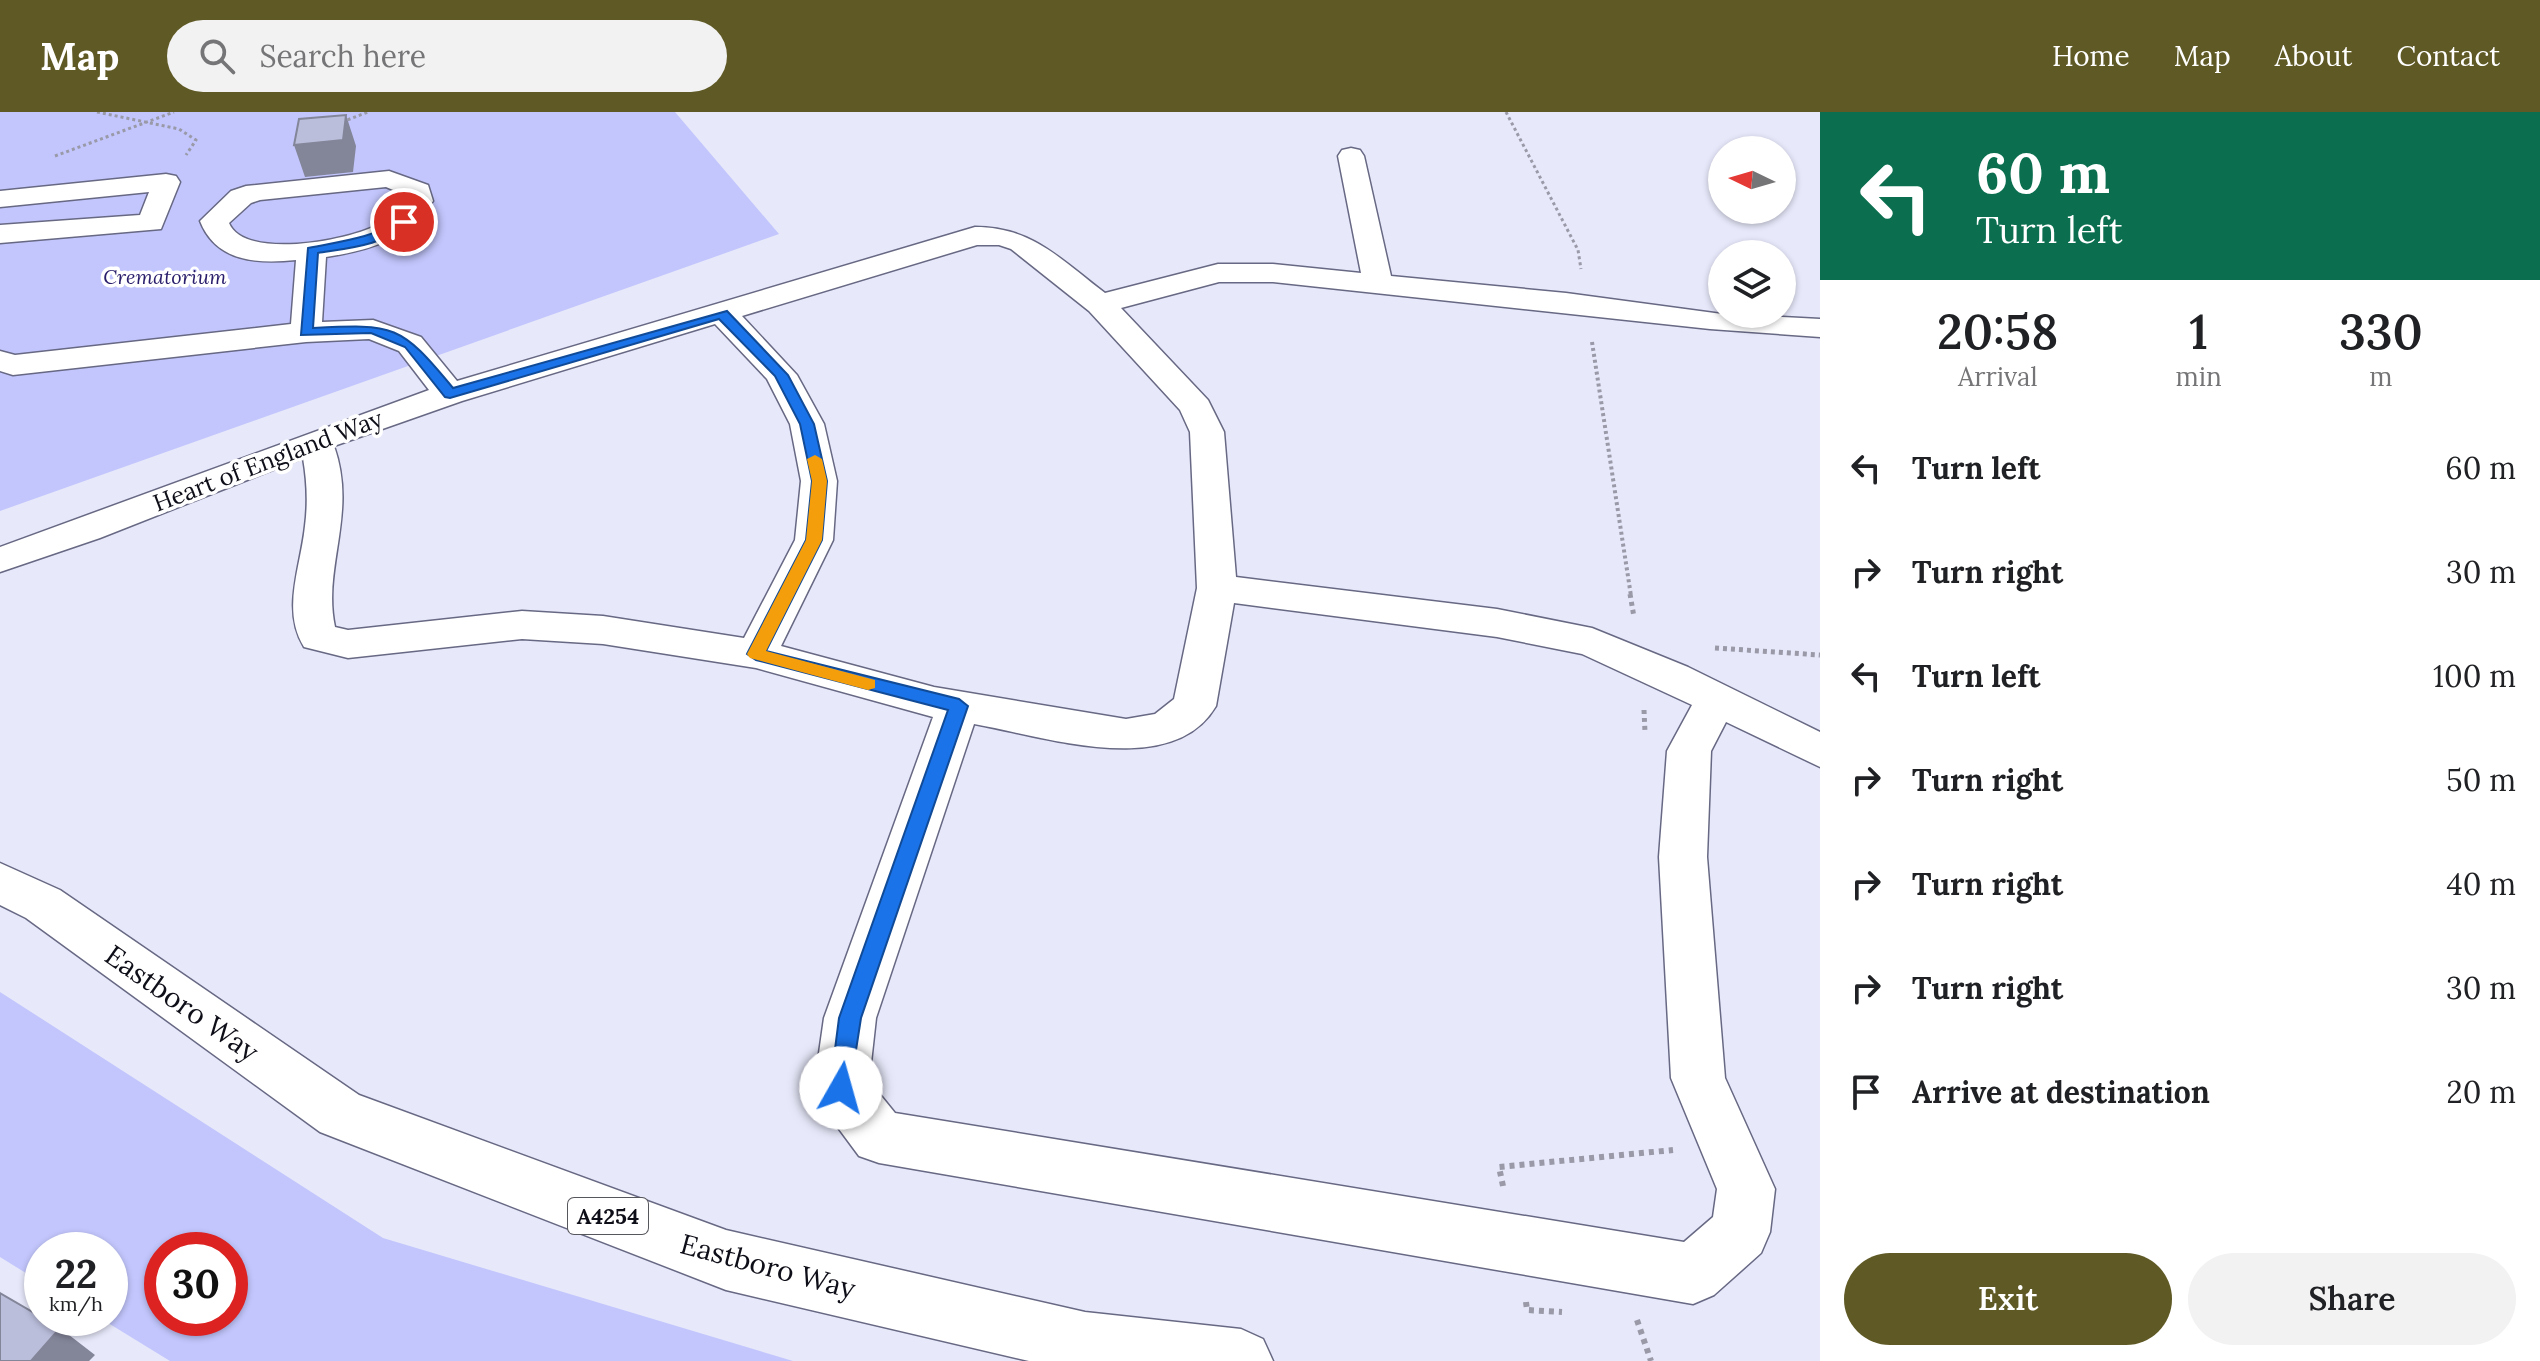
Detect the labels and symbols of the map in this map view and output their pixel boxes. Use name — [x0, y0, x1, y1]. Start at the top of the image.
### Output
north arrow — [1708, 136, 1796, 224]
pin — [370, 188, 438, 256]
park label: Crematorium — [103, 264, 227, 289]
street label: Heart of England Way — [149, 402, 387, 519]
street label: Eastboro Way — [98, 937, 266, 1069]
position arrow — [799, 1046, 883, 1130]
road number: A4254 — [568, 1198, 648, 1234]
street label: Eastboro Way — [677, 1225, 860, 1307]
speed limit sign: 30 — [144, 1232, 248, 1336]

